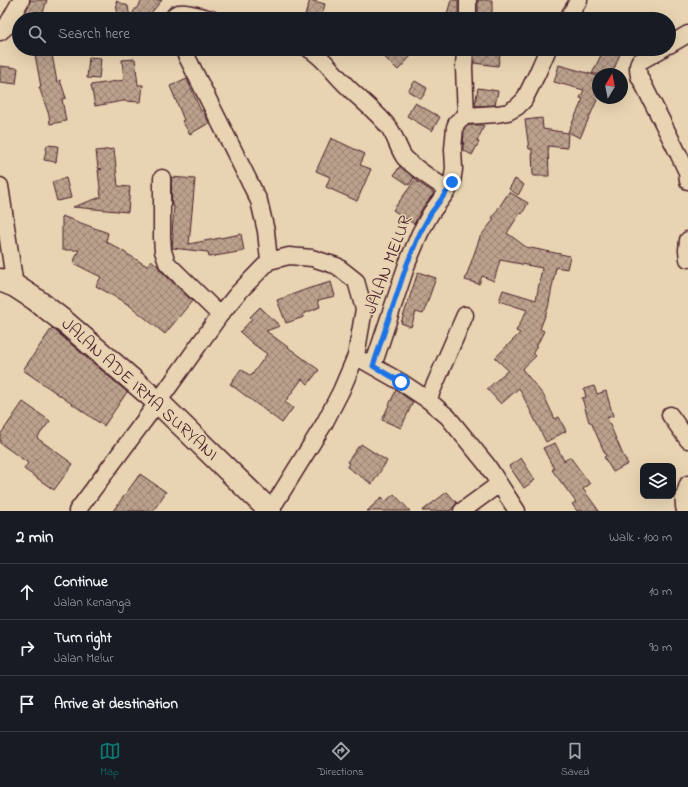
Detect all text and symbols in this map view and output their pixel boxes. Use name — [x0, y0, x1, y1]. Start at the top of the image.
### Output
search box — [12, 12, 676, 56]
icon: search — [26, 23, 48, 45]
text: Search here — [58, 23, 130, 45]
north arrow — [592, 68, 628, 104]
route end — [443, 173, 461, 191]
street label: JALAN MELUR — [358, 212, 420, 318]
street label: JALAN ADE IRMA SURYANI — [55, 312, 223, 468]
route start — [392, 373, 410, 391]
map controls — [640, 463, 676, 499]
button: layers — [640, 463, 676, 499]
text: 2 min — [16, 525, 53, 550]
text: Walk · 100 m — [609, 528, 672, 547]
text: Continue — [54, 571, 108, 593]
icon: ahead — [16, 581, 38, 603]
text: 10 m — [649, 582, 672, 601]
text: Jalan Kenanga — [54, 593, 131, 612]
text: Turn right — [54, 627, 112, 649]
icon: right — [16, 637, 38, 659]
text: 90 m — [649, 638, 672, 657]
text: Jalan Melur — [54, 649, 114, 668]
icon: arrive — [16, 693, 38, 715]
text: Arrive at destination — [54, 693, 178, 715]
tab: Map — [99, 740, 121, 780]
tab: Directions — [318, 740, 363, 780]
tab: Saved — [561, 740, 589, 780]

